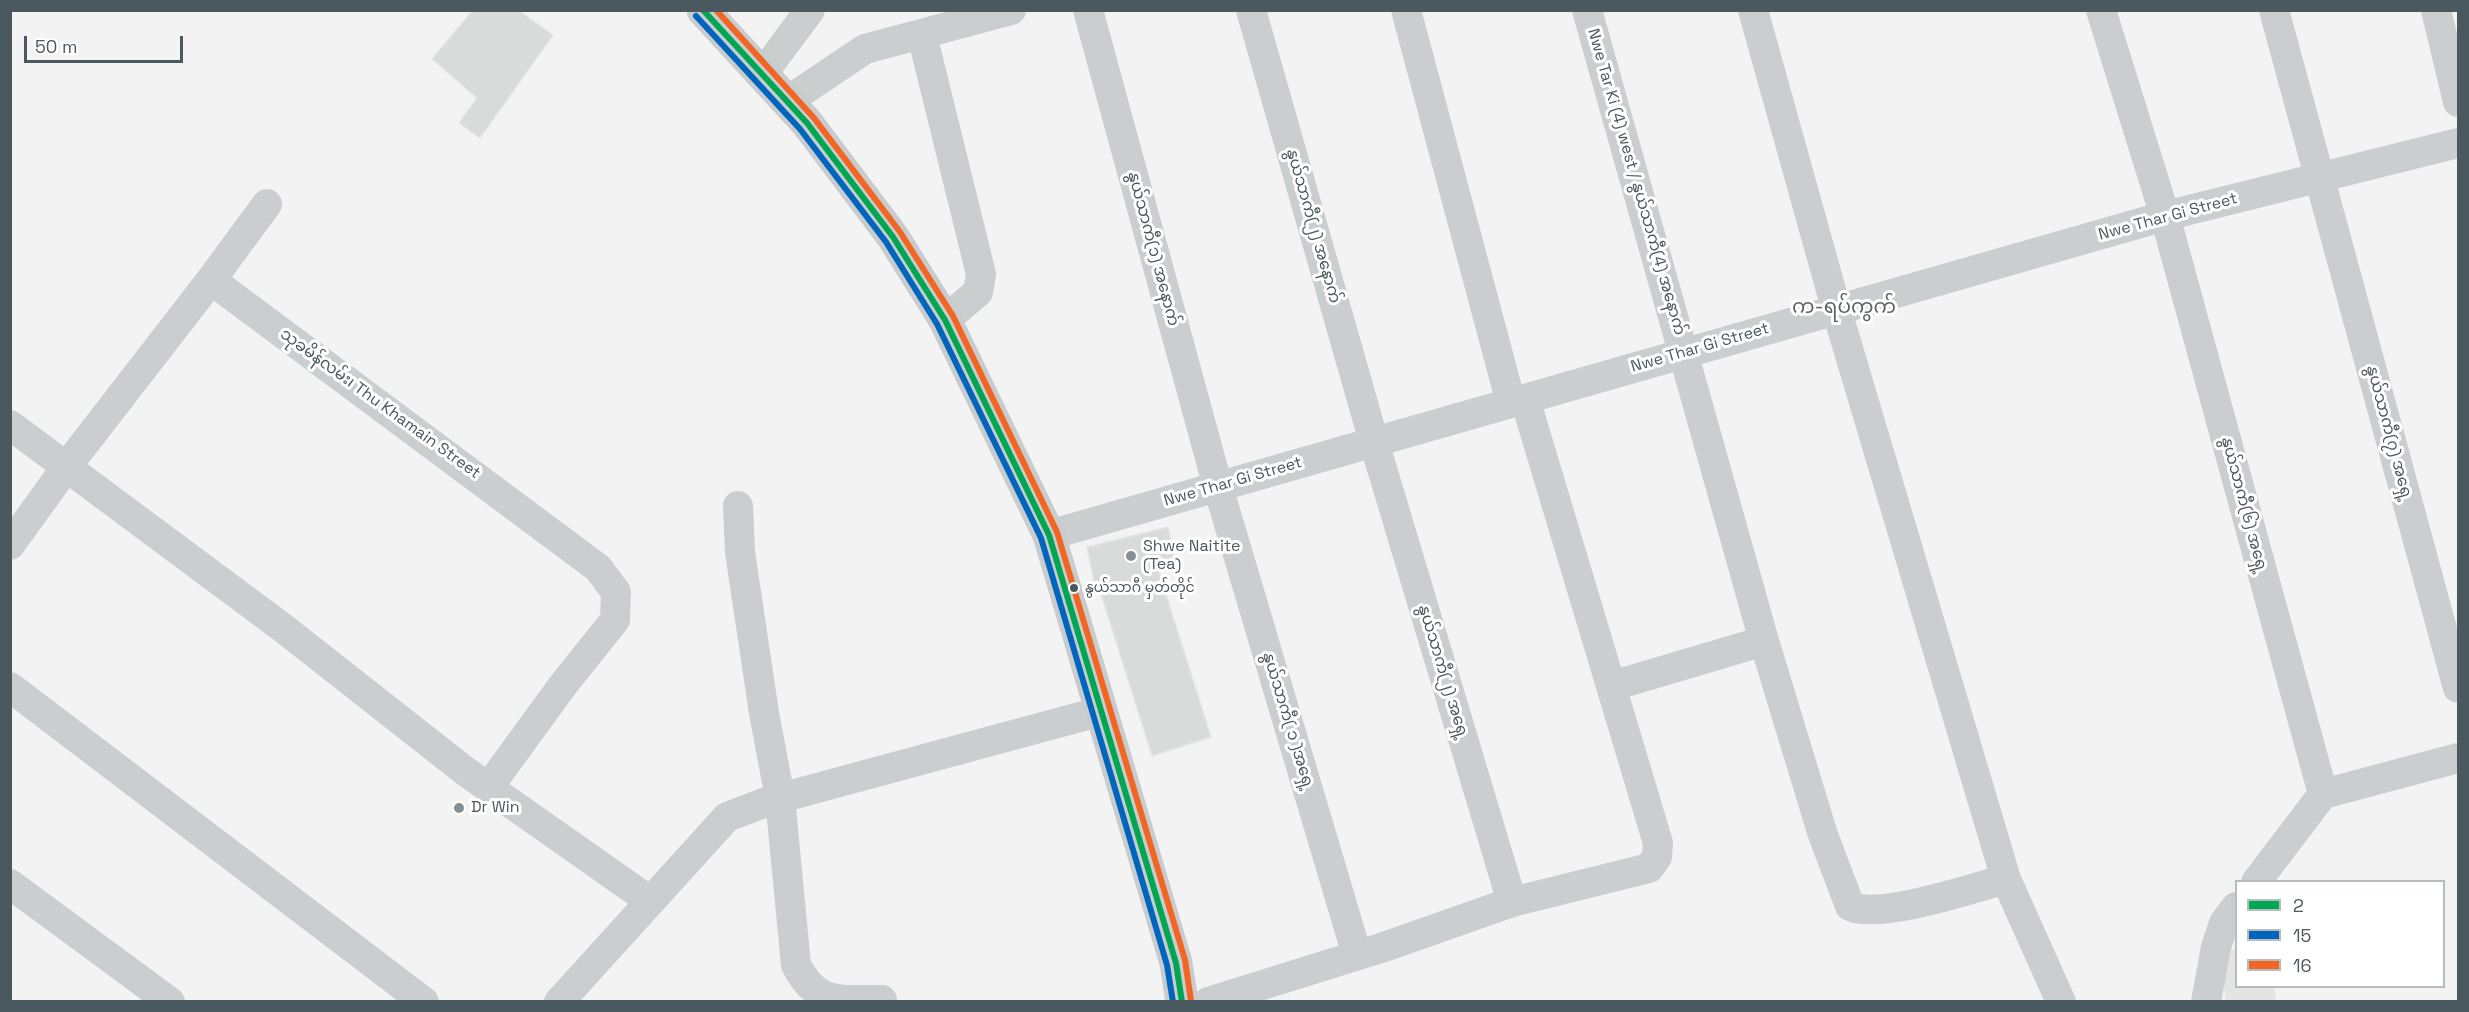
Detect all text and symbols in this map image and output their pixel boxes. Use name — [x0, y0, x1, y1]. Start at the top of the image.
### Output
scale bar — [27, 24, 186, 62]
street label: Nwe Tar Ki (4) west / နွယ်သာကီ(4) အနောက် — [1583, 27, 1689, 337]
text: 50 m — [35, 35, 77, 58]
street label: နွယ်သာကီ(၂) အနောက် — [1282, 147, 1344, 305]
street label: နွယ်သာကီ(၁) အနောက် — [1123, 170, 1183, 328]
street label: Nwe Thar Gi Street — [2096, 189, 2240, 245]
district label: က-ရပ်ကွက် — [1792, 296, 1896, 320]
street label: Nwe Thar Gi Street — [1629, 319, 1771, 377]
street label: သုခမိန်လမ်း၊ Thu Khamain Street — [276, 325, 484, 483]
street label: နွယ်သာကီ(၇) အရှေ့ — [2362, 363, 2416, 503]
street label: နွယ်သာကီ(၆) အရှေ့ — [2217, 435, 2271, 575]
street label: Nwe Thar Gi Street — [1162, 453, 1304, 511]
place label: Shwe Naitite (Tea) — [1143, 537, 1240, 575]
marker: Shwe Naitite (Tea) — [1124, 549, 1138, 563]
place label: နွယ်သာဂီ မှတ်တိုင် — [1085, 580, 1195, 596]
marker: နွယ်သာဂီ မှတ်တိုင် — [1068, 582, 1080, 594]
street label: နွယ်သာကီ(၂) အရှေ့ — [1413, 603, 1473, 741]
street label: နွယ်သာကီ( ၁ )အရှေ့ — [1258, 650, 1318, 792]
place label: Dr Win — [471, 798, 519, 818]
marker: Dr Win — [452, 801, 466, 815]
legend — [2235, 880, 2445, 988]
text: 2 — [2293, 894, 2304, 917]
text: 15 — [2293, 924, 2311, 947]
text: 16 — [2293, 954, 2312, 977]

